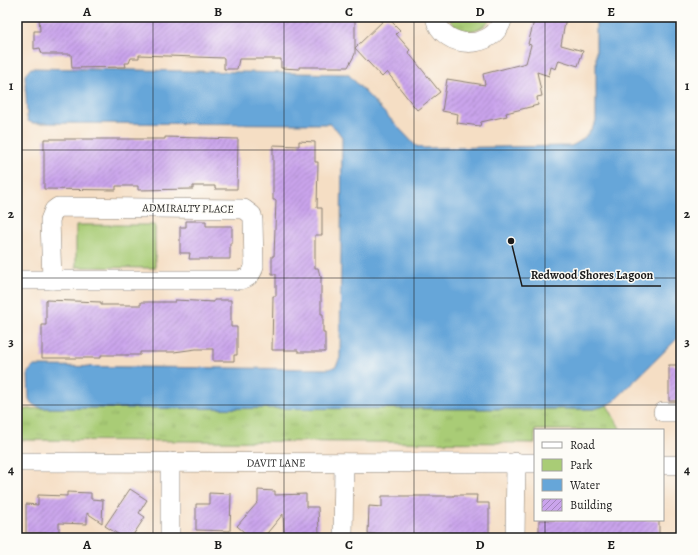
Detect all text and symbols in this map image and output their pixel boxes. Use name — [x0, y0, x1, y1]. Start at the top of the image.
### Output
text: A — [82, 3, 92, 20]
text: B — [214, 3, 222, 20]
text: C — [345, 3, 353, 20]
text: D — [475, 3, 485, 20]
text: E — [607, 3, 615, 20]
text: 1 — [9, 77, 14, 94]
text: 1 — [685, 77, 690, 94]
street label: ADMIRALTY PLACE — [141, 200, 234, 217]
text: 2 — [8, 205, 15, 222]
text: 2 — [684, 205, 691, 222]
callout: Redwood Shores Lagoon — [522, 262, 661, 286]
text: Redwood Shores Lagoon — [531, 267, 654, 283]
text: 3 — [8, 333, 14, 350]
text: 3 — [684, 333, 690, 350]
legend — [534, 429, 664, 521]
text: Road — [570, 437, 596, 453]
street label: DAVIT LANE — [246, 455, 306, 471]
text: Park — [570, 457, 593, 473]
text: 4 — [8, 461, 14, 478]
text: 4 — [684, 461, 690, 478]
text: Water — [569, 477, 600, 493]
text: Building — [570, 497, 612, 513]
text: A — [82, 536, 92, 553]
text: B — [214, 536, 222, 553]
text: C — [345, 536, 353, 553]
text: D — [475, 536, 485, 553]
text: E — [607, 536, 615, 553]

